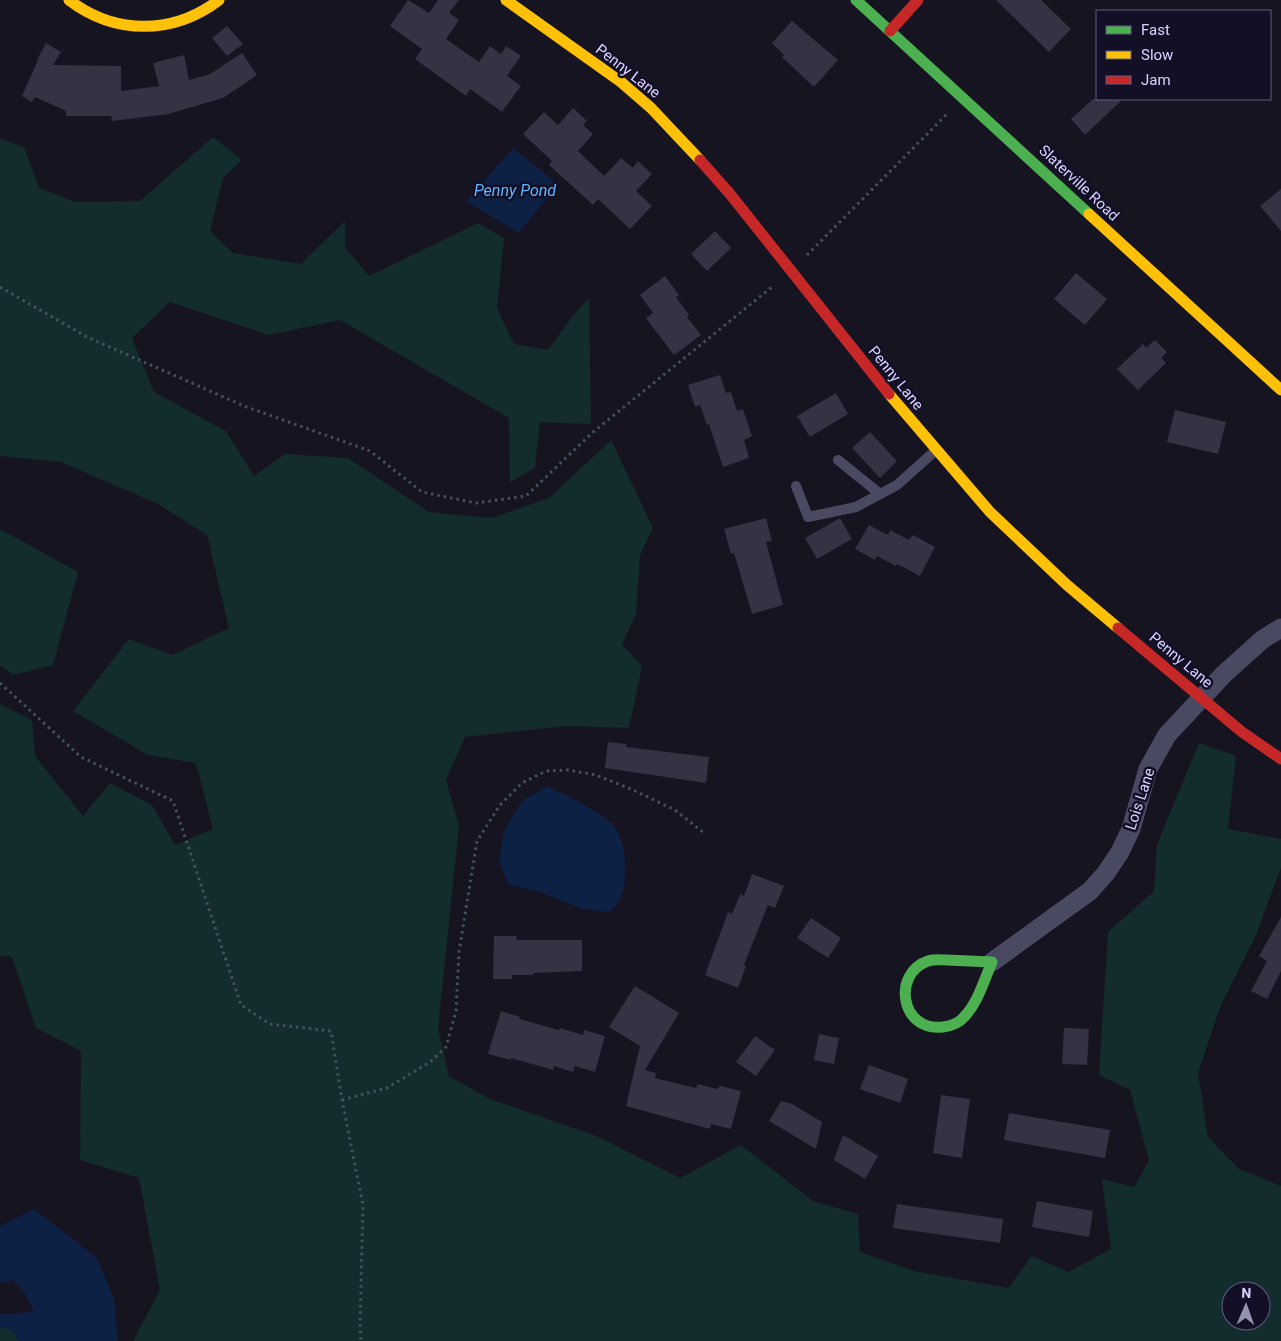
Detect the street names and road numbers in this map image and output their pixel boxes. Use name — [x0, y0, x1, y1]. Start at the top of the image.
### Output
street label: Penny Lane — [592, 40, 664, 102]
street label: Slaterville Road — [1035, 141, 1123, 225]
street label: Penny Lane — [865, 342, 927, 414]
street label: Penny Lane — [1146, 628, 1216, 692]
street label: Lois Lane — [1122, 766, 1158, 832]

